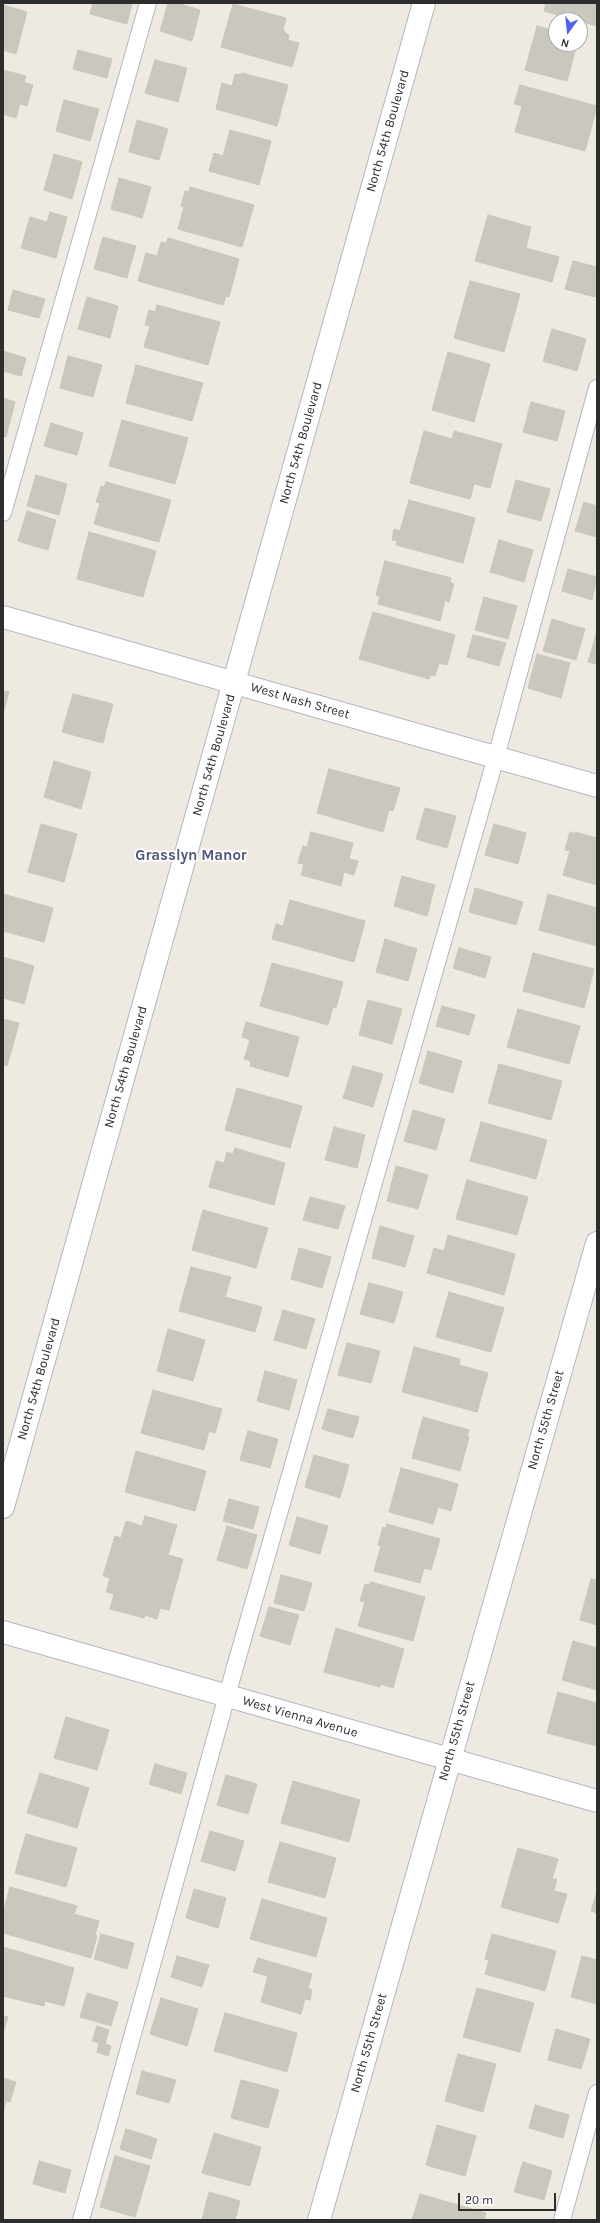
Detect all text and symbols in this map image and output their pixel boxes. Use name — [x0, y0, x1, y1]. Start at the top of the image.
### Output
north arrow — [548, 12, 588, 52]
text: N — [560, 36, 571, 50]
street label: North 54th Boulevard — [363, 68, 413, 194]
street label: North 54th Boulevard — [276, 380, 326, 506]
street label: West Nash Street — [249, 679, 351, 723]
street label: North 54th Boulevard — [189, 692, 239, 818]
district label: Grasslyn Manor — [135, 847, 247, 865]
street label: North 54th Boulevard — [101, 1004, 151, 1130]
street label: North 54th Boulevard — [14, 1316, 64, 1442]
street label: North 55th Street — [524, 1368, 568, 1472]
street label: North 55th Street — [435, 1679, 479, 1783]
street label: West Vienna Avenue — [241, 1693, 359, 1741]
street label: North 55th Street — [347, 1991, 391, 2095]
scale bar — [460, 2185, 558, 2211]
text: 20 m — [465, 2193, 493, 2207]

